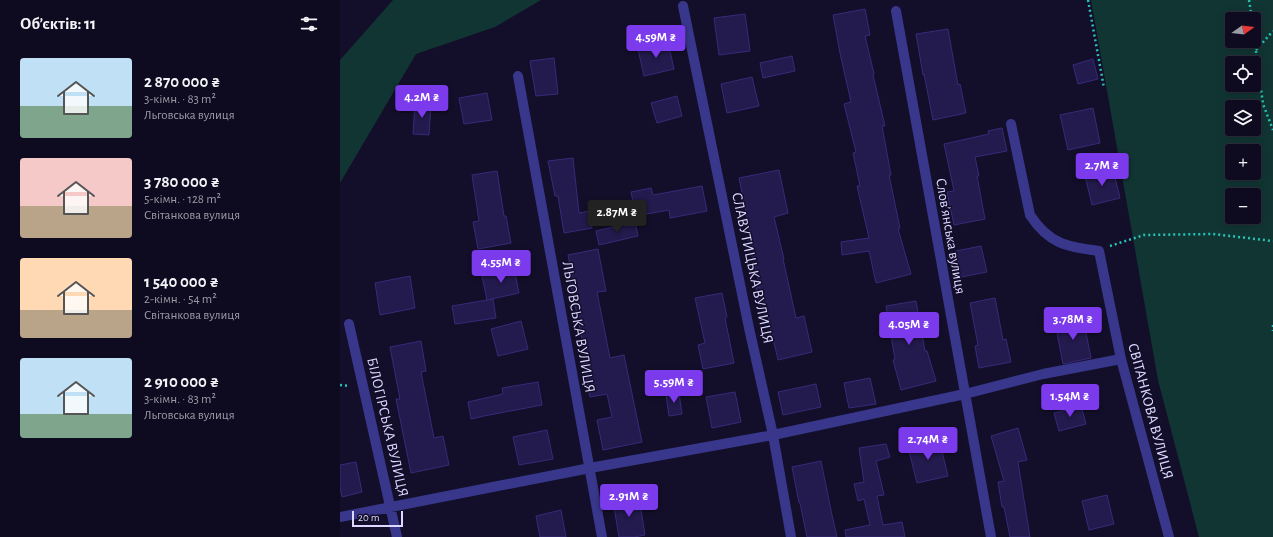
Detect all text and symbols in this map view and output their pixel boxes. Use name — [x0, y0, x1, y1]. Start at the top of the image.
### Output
north arrow — [1225, 12, 1261, 48]
map controls — [1225, 12, 1261, 224]
icon: filters — [298, 13, 320, 35]
text: Об’єктів: 11 — [20, 15, 96, 32]
pin: 4.59M ₴ — [619, 25, 693, 59]
text: 4.59M ₴ — [635, 31, 677, 44]
button: locate — [1225, 56, 1261, 92]
text: 2 870 000 ₴ — [144, 73, 221, 90]
icon: home — [52, 74, 100, 122]
pin: 4.2M ₴ — [389, 85, 455, 119]
text: 4.2M ₴ — [404, 91, 440, 104]
text: 3-кімн. · 83 m² — [144, 93, 216, 106]
button: layers — [1225, 100, 1261, 136]
text: Льговська вулиця — [144, 109, 235, 122]
button: + — [1225, 144, 1261, 180]
pin: 2.7M ₴ — [1069, 153, 1135, 187]
text: 2.7M ₴ — [1085, 159, 1119, 172]
text: 3 780 000 ₴ — [144, 173, 220, 190]
icon: home — [52, 174, 100, 222]
street label: Словʼянська вулиця — [933, 177, 968, 295]
button: − — [1225, 188, 1261, 224]
street label: СЛАВУТИЦЬКА ВУЛИЦЯ — [729, 191, 776, 345]
text: 5-кімн. · 128 m² — [144, 193, 221, 206]
pin: 2.87M ₴ — [580, 200, 654, 234]
text: 2.87M ₴ — [597, 206, 637, 219]
text: Світанкова вулиця — [144, 209, 240, 222]
pin: 4.55M ₴ — [464, 250, 538, 284]
text: 4.55M ₴ — [481, 256, 521, 269]
street label: ЛЬГОВСЬКА ВУЛИЦЯ — [560, 260, 597, 394]
text: 1 540 000 ₴ — [144, 273, 219, 290]
icon: home — [52, 274, 100, 322]
text: 2-кімн. · 54 m² — [144, 293, 217, 306]
pin: 3.78M ₴ — [1036, 307, 1110, 341]
text: Світанкова вулиця — [144, 309, 240, 322]
pin: 4.05M ₴ — [872, 312, 946, 346]
text: 3.78M ₴ — [1053, 313, 1093, 326]
text: 4.05M ₴ — [888, 318, 930, 331]
street label: СВІТАНКОВА ВУЛИЦЯ — [1125, 342, 1176, 481]
street label: БІЛОГІРСЬКА ВУЛИЦЯ — [364, 356, 411, 498]
pin: 5.59M ₴ — [637, 370, 711, 404]
text: 2 910 000 ₴ — [144, 373, 219, 390]
icon: home — [52, 374, 100, 422]
text: 5.59M ₴ — [654, 376, 694, 389]
pin: 1.54M ₴ — [1033, 384, 1107, 418]
text: 1.54M ₴ — [1050, 390, 1090, 403]
text: 3-кімн. · 83 m² — [144, 393, 216, 406]
text: Льговська вулиця — [144, 409, 235, 422]
pin: 2.74M ₴ — [891, 427, 965, 461]
text: 2.74M ₴ — [907, 433, 949, 446]
pin: 2.91M ₴ — [592, 484, 666, 518]
text: 2.91M ₴ — [609, 490, 649, 503]
scale bar — [352, 509, 403, 528]
text: 20 m — [358, 512, 379, 523]

